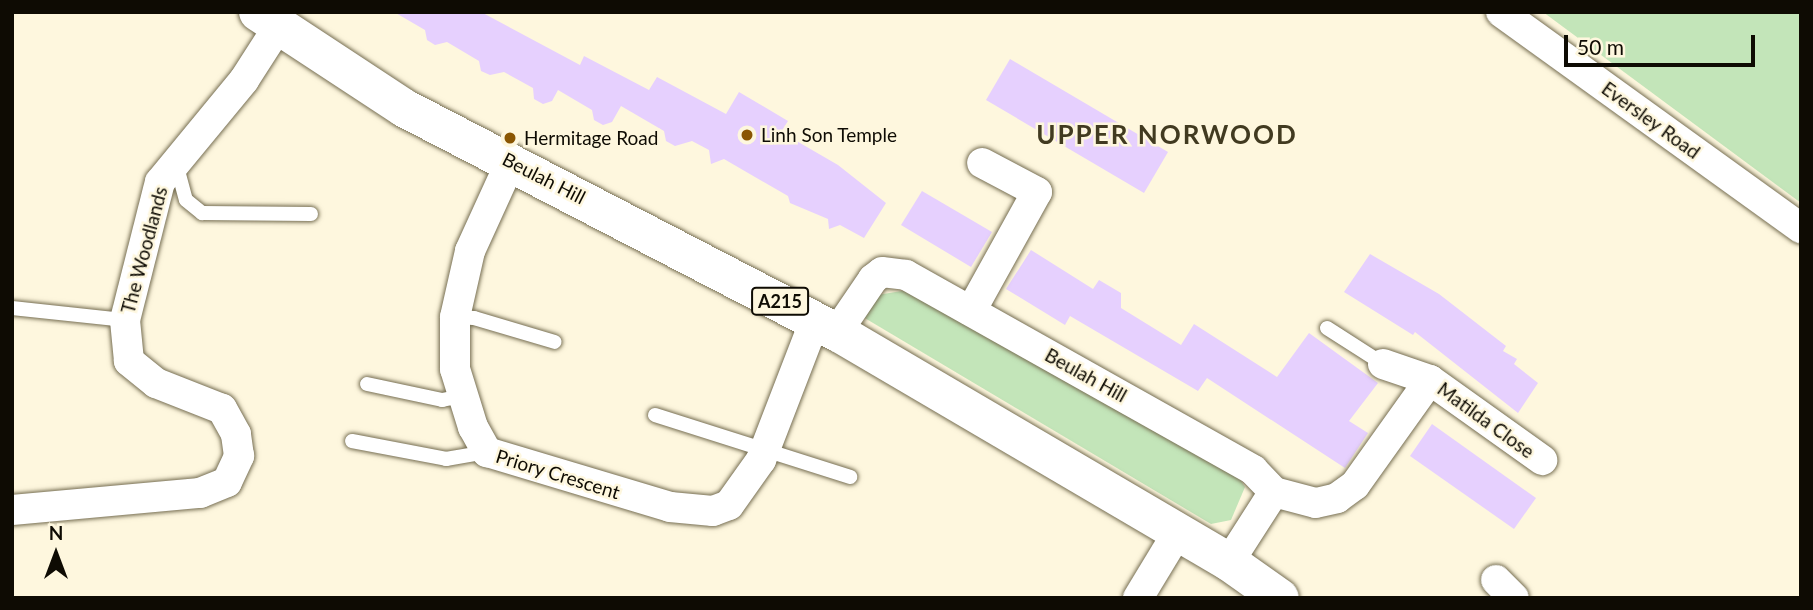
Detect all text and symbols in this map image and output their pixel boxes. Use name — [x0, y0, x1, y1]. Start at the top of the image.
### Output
scale bar — [1568, 21, 1759, 65]
text: 50 m — [1577, 34, 1624, 59]
street label: Eversley Road — [1597, 77, 1705, 163]
district label: UPPER NORWOOD — [1038, 119, 1296, 151]
place label: Linh Son Temple — [761, 124, 898, 146]
place label: Hermitage Road — [524, 127, 658, 149]
marker: Linh Son Temple — [739, 127, 755, 143]
marker: Hermitage Road — [502, 130, 518, 146]
street label: Beulah Hill — [499, 147, 589, 209]
street label: The Woodlands — [116, 184, 172, 316]
road number: A215 — [750, 286, 810, 316]
street label: Beulah Hill — [1041, 343, 1131, 407]
street label: Matilda Close — [1433, 377, 1539, 463]
street label: Priory Crescent — [493, 444, 623, 504]
north arrow — [21, 519, 91, 589]
text: N — [49, 521, 63, 544]

